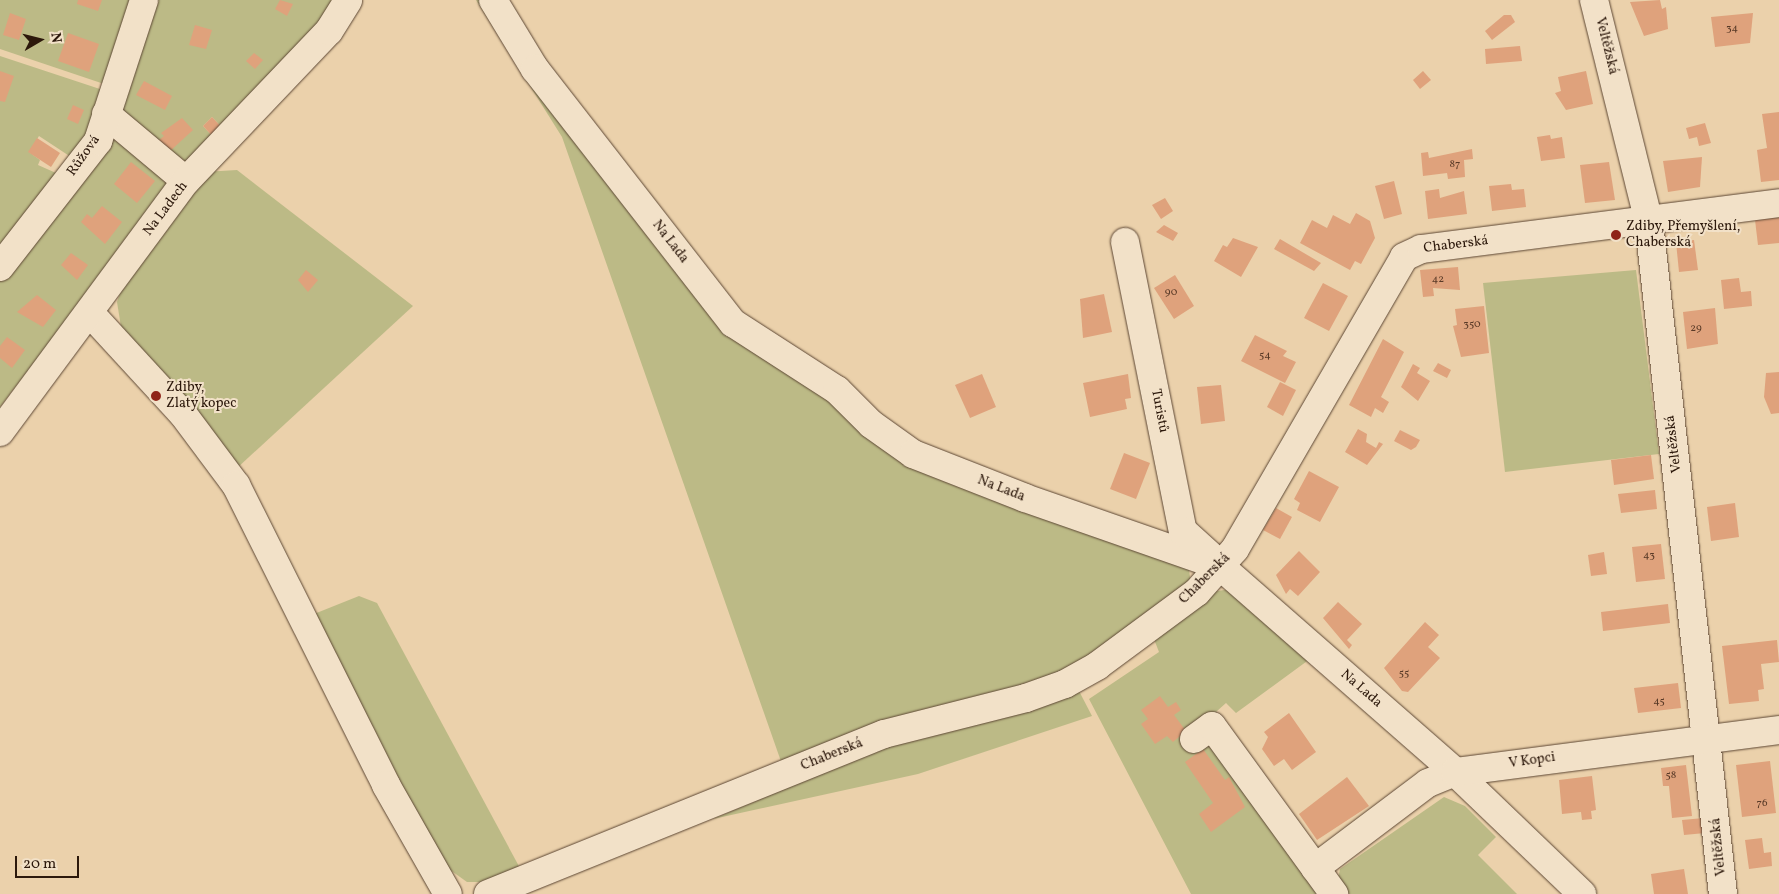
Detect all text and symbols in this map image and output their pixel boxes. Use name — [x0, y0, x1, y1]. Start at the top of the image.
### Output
north arrow — [15, 15, 65, 65]
street label: Veltěžská — [1591, 16, 1621, 76]
house number: 34 — [1726, 22, 1738, 36]
text: N — [45, 31, 65, 44]
street label: Růžová — [64, 132, 104, 180]
house number: 87 — [1450, 158, 1460, 172]
street label: Na Ladech — [140, 178, 192, 240]
street label: Na Lada — [648, 217, 692, 267]
place label: Zdiby, Přemyšlení, Chaberská — [1626, 219, 1740, 252]
marker: Zdiby, Přemyšlení, Chaberská — [1610, 229, 1622, 241]
street label: Chaberská — [1423, 233, 1489, 257]
house number: 42 — [1432, 273, 1444, 287]
house number: 90 — [1165, 286, 1177, 300]
house number: 350 — [1463, 318, 1481, 332]
house number: 29 — [1690, 322, 1702, 336]
house number: 54 — [1259, 349, 1271, 363]
place label: Zdiby, Zlatý kopec — [166, 380, 237, 412]
street label: Turistů — [1147, 388, 1171, 434]
marker: Zdiby, Zlatý kopec — [150, 390, 162, 402]
street label: Veltěžská — [1662, 414, 1686, 474]
street label: Na Lada — [975, 472, 1027, 506]
house number: 43 — [1643, 549, 1655, 563]
street label: Chaberská — [1176, 550, 1234, 608]
street label: Na Lada — [1337, 666, 1385, 712]
house number: 55 — [1399, 667, 1409, 681]
house number: 45 — [1653, 695, 1665, 709]
street label: Chaberská — [799, 735, 865, 775]
street label: V Kopci — [1507, 749, 1557, 773]
house number: 58 — [1666, 769, 1676, 783]
house number: 76 — [1757, 797, 1767, 811]
street label: Veltěžská — [1708, 817, 1730, 877]
scale bar — [18, 846, 81, 878]
text: 20 m — [23, 854, 56, 875]

